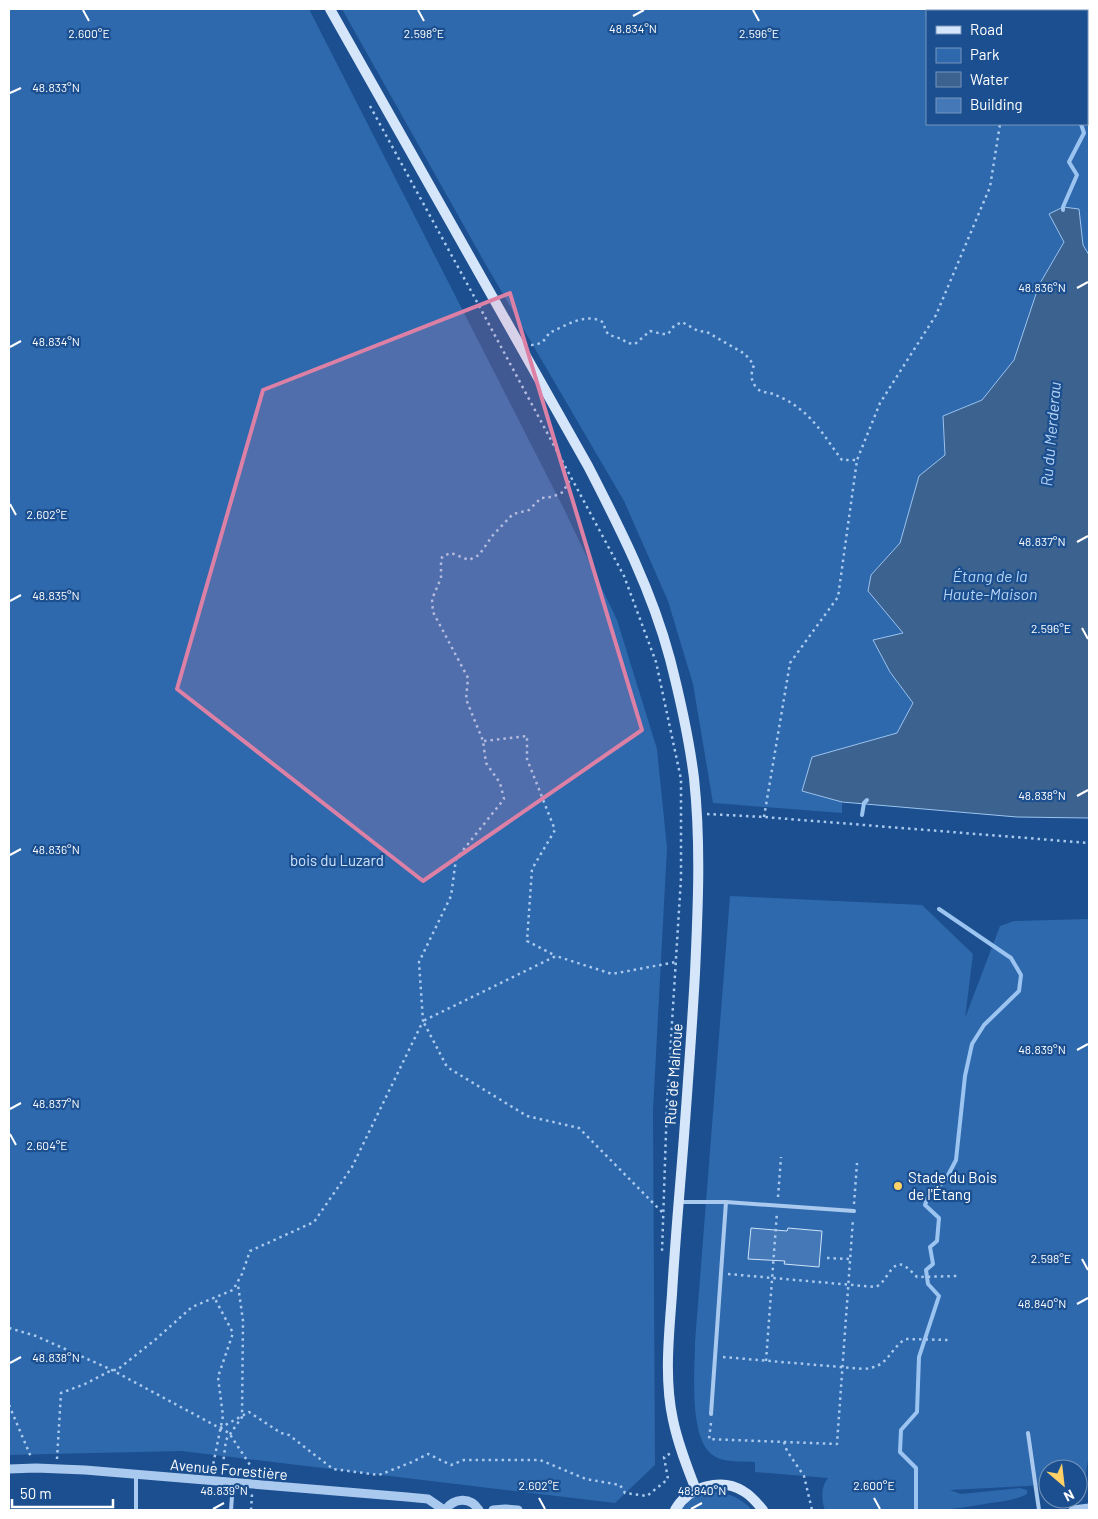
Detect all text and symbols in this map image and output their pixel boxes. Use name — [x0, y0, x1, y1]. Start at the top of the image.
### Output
legend — [926, 10, 1088, 125]
text: Road — [970, 20, 1003, 38]
text: 48.834°N — [609, 21, 657, 35]
text: 2.600°E — [68, 26, 110, 40]
text: 2.598°E — [404, 26, 444, 40]
text: 2.596°E — [739, 26, 779, 40]
text: Park — [970, 45, 1000, 63]
text: Water — [970, 70, 1009, 88]
text: 48.833°N — [32, 80, 80, 94]
text: Building — [970, 95, 1023, 113]
text: 48.836°N — [1018, 280, 1066, 294]
text: 48.834°N — [32, 334, 80, 348]
water label: Ru du Merderau — [1036, 381, 1064, 487]
text: 2.602°E — [27, 507, 68, 521]
text: 48.837°N — [1019, 534, 1066, 548]
water label: Étang de la Haute-Maison — [943, 566, 1037, 603]
text: 48.835°N — [32, 588, 80, 602]
text: 2.596°E — [1031, 621, 1071, 635]
text: 48.838°N — [1018, 788, 1066, 802]
text: 48.836°N — [32, 842, 80, 856]
park label: bois du Luzard — [290, 851, 384, 869]
street label: Rue de Malnoue — [660, 1023, 686, 1125]
text: 48.839°N — [1018, 1042, 1066, 1056]
text: 48.837°N — [33, 1096, 80, 1110]
text: 2.604°E — [26, 1138, 68, 1152]
place label: Stade du Bois de l'Étang — [908, 1168, 997, 1203]
marker: Stade du Bois de l'Étang — [892, 1180, 904, 1192]
text: 2.598°E — [1031, 1251, 1071, 1265]
text: 48.840°N — [1018, 1296, 1066, 1310]
text: 48.838°N — [32, 1350, 80, 1364]
street label: Avenue Forestière — [170, 1455, 288, 1483]
north arrow — [1038, 1459, 1088, 1509]
scale bar — [12, 1476, 114, 1508]
text: 2.602°E — [519, 1478, 560, 1492]
text: 2.600°E — [853, 1478, 895, 1492]
text: 48.839°N — [200, 1483, 248, 1497]
text: 48.840°N — [678, 1483, 726, 1497]
text: 50 m — [20, 1484, 52, 1502]
text: N — [1061, 1486, 1077, 1506]

